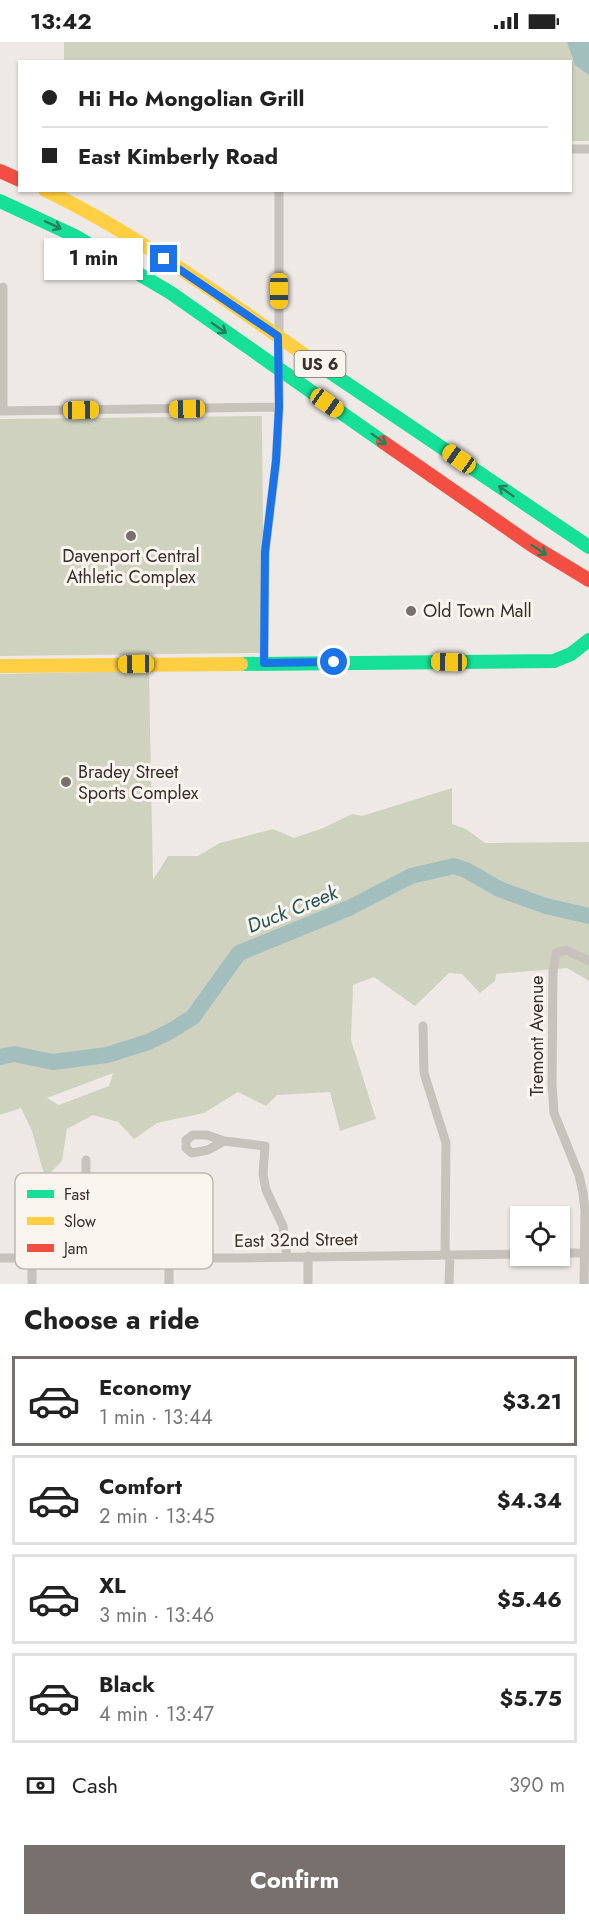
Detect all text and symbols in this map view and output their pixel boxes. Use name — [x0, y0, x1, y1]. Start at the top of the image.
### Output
text: 13:42 — [30, 5, 92, 37]
text: Hi Ho Mongolian Grill — [78, 82, 305, 114]
text: East Kimberly Road — [78, 140, 278, 172]
one-way arrow — [44, 220, 62, 232]
callout: 1 min — [44, 238, 143, 280]
text: 1 min — [69, 244, 118, 273]
route end — [150, 245, 177, 272]
car — [270, 273, 288, 309]
one-way arrow — [210, 322, 226, 334]
road number: US 6 — [294, 351, 346, 377]
car — [307, 385, 347, 421]
car — [169, 400, 205, 418]
car — [63, 401, 99, 419]
one-way arrow — [370, 433, 386, 445]
car — [439, 441, 479, 477]
one-way arrow — [498, 485, 514, 497]
marker: Davenport Central Athletic Complex — [124, 529, 138, 543]
place label: Davenport Central Athletic Complex — [62, 543, 200, 590]
one-way arrow — [531, 543, 548, 556]
place label: Old Town Mall — [423, 598, 532, 624]
marker: Old Town Mall — [404, 604, 418, 618]
route start — [320, 648, 347, 675]
car — [431, 653, 467, 671]
car — [118, 655, 154, 673]
place label: Bradey Street Sports Complex — [78, 759, 199, 806]
marker: Bradey Street Sports Complex — [59, 775, 73, 789]
water label: Duck Creek — [243, 878, 343, 941]
street label: Tremont Avenue — [524, 975, 550, 1097]
legend — [15, 1173, 213, 1269]
text: Fast — [64, 1183, 90, 1206]
map controls — [510, 1206, 570, 1266]
button: locate — [510, 1206, 570, 1266]
text: Slow — [64, 1210, 96, 1233]
street label: East 32nd Street — [234, 1226, 359, 1254]
text: Jam — [62, 1237, 88, 1260]
text: Choose a ride — [24, 1300, 199, 1339]
text: Economy — [99, 1371, 191, 1403]
icon: car — [27, 1374, 81, 1428]
text: $3.21 — [502, 1385, 562, 1417]
text: 1 min · 13:44 — [99, 1403, 213, 1432]
text: Comfort — [99, 1470, 182, 1502]
icon: car — [27, 1473, 81, 1527]
text: $4.34 — [497, 1484, 562, 1516]
text: 2 min · 13:45 — [99, 1502, 215, 1531]
text: XL — [99, 1569, 126, 1601]
icon: car — [27, 1572, 81, 1626]
text: $5.46 — [497, 1583, 562, 1615]
text: 3 min · 13:46 — [99, 1601, 214, 1630]
text: Black — [99, 1668, 155, 1700]
icon: car — [27, 1671, 81, 1725]
text: $5.75 — [500, 1682, 562, 1714]
text: 4 min · 13:47 — [99, 1700, 214, 1729]
icon: cash — [24, 1769, 57, 1802]
text: Cash — [72, 1769, 118, 1801]
text: 390 m — [509, 1771, 565, 1800]
button: Confirm — [24, 1845, 565, 1914]

